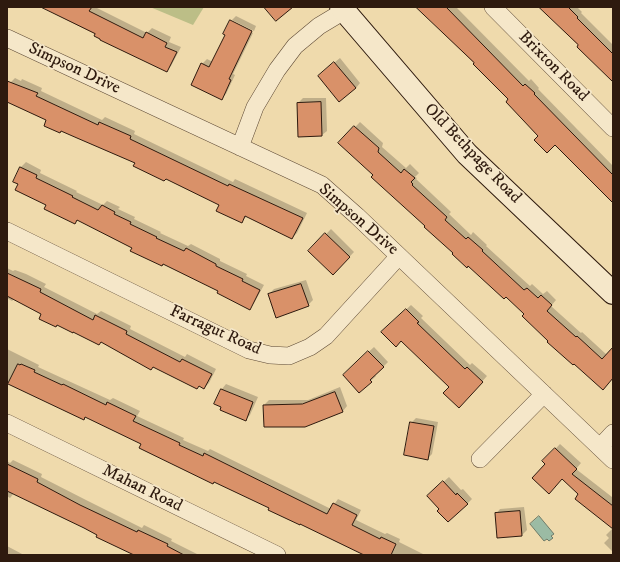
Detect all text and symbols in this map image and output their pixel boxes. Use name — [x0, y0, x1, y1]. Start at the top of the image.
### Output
street label: Brixton Road — [514, 28, 592, 106]
street label: Simpson Drive — [25, 39, 123, 99]
street label: Old Bethpage Road — [419, 100, 525, 208]
street label: Simpson Drive — [314, 180, 402, 260]
street label: Farragut Road — [166, 302, 264, 360]
street label: Mahan Road — [99, 461, 185, 517]

